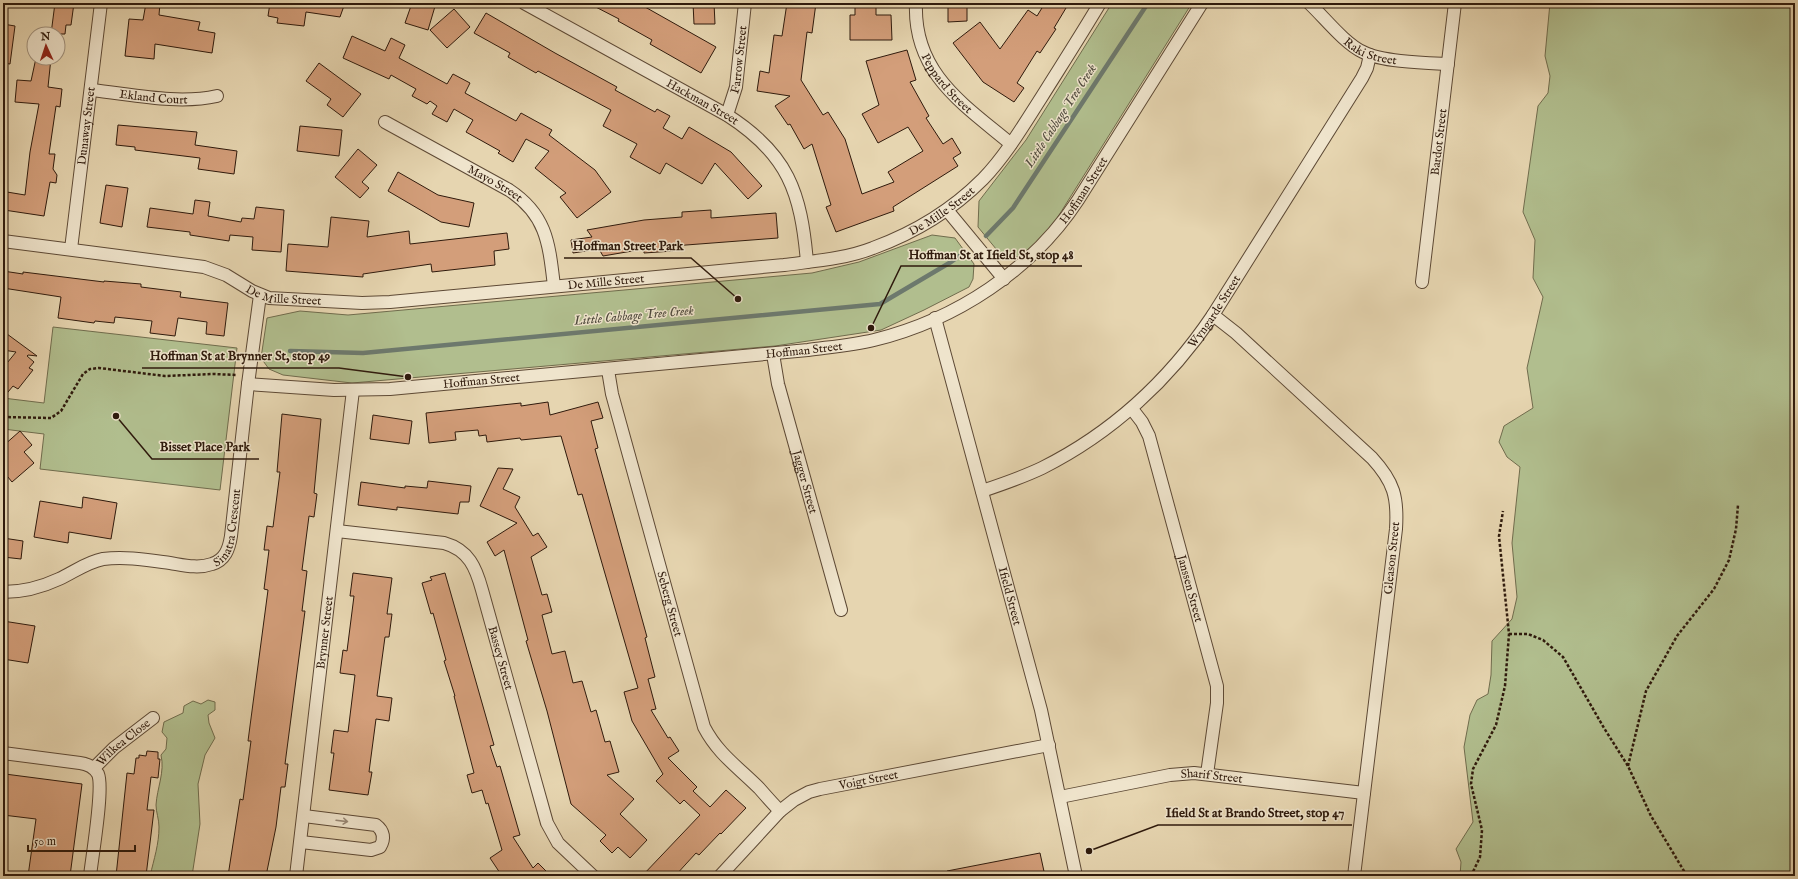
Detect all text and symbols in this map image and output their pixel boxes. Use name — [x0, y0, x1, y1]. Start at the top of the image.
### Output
street label: Farrow Street — [727, 25, 750, 95]
north arrow — [26, 26, 66, 66]
text: N — [39, 30, 51, 44]
street label: Raki Street — [1341, 34, 1398, 68]
street label: Peppard Street — [918, 51, 976, 116]
water label: Little Cabbage Tree Creek — [1021, 60, 1102, 172]
street label: Hackman Street — [664, 76, 742, 128]
street label: Dunaway Street — [74, 86, 98, 166]
street label: Ekland Court — [119, 86, 188, 107]
street label: Bardot Street — [1427, 108, 1450, 176]
street label: Hoffman Street — [1056, 154, 1111, 227]
street label: Mayo Street — [465, 161, 526, 205]
street label: De Mille Street — [906, 183, 978, 239]
callout: Hoffman Street Park — [564, 233, 691, 258]
text: Hoffman Street Park — [573, 238, 685, 255]
callout: Hoffman St at Ifield St, stop 48 — [901, 241, 1082, 266]
text: Hoffman St at Ifield St, stop 48 — [908, 247, 1074, 264]
street label: De Mille Street — [567, 271, 645, 293]
street label: Wyngarde Street — [1184, 272, 1244, 351]
street label: De Mille Street — [243, 281, 322, 308]
water label: Little Cabbage Tree Creek — [573, 302, 695, 331]
street label: Hoffman Street — [765, 338, 843, 361]
callout: Hoffman St at Brynner St, stop 49 — [142, 343, 339, 368]
text: Hoffman St at Brynner St, stop 49 — [150, 348, 331, 365]
street label: Hoffman Street — [442, 369, 520, 392]
callout: Bisset Place Park — [152, 434, 259, 459]
text: Bisset Place Park — [160, 439, 251, 456]
street label: Jagger Street — [788, 447, 821, 515]
street label: Sinatra Crescent — [211, 488, 244, 570]
street label: Gleason Street — [1381, 521, 1403, 595]
street label: Janssen Street — [1173, 551, 1207, 624]
street label: Ifield Street — [995, 565, 1025, 627]
street label: Seberg Street — [654, 570, 686, 638]
street label: Brynner Street — [313, 595, 336, 670]
street label: Bassey Street — [485, 624, 517, 691]
street label: Wilkea Close — [93, 715, 153, 769]
street label: Sharif Street — [1180, 765, 1243, 786]
street label: Voigt Street — [837, 767, 899, 793]
callout: Ifield St at Brando Street, stop 47 — [1158, 800, 1352, 825]
text: Ifield St at Brando Street, stop 47 — [1166, 805, 1344, 822]
one-way arrow — [335, 817, 348, 825]
scale bar — [28, 827, 135, 853]
text: 50 m — [34, 834, 56, 849]

